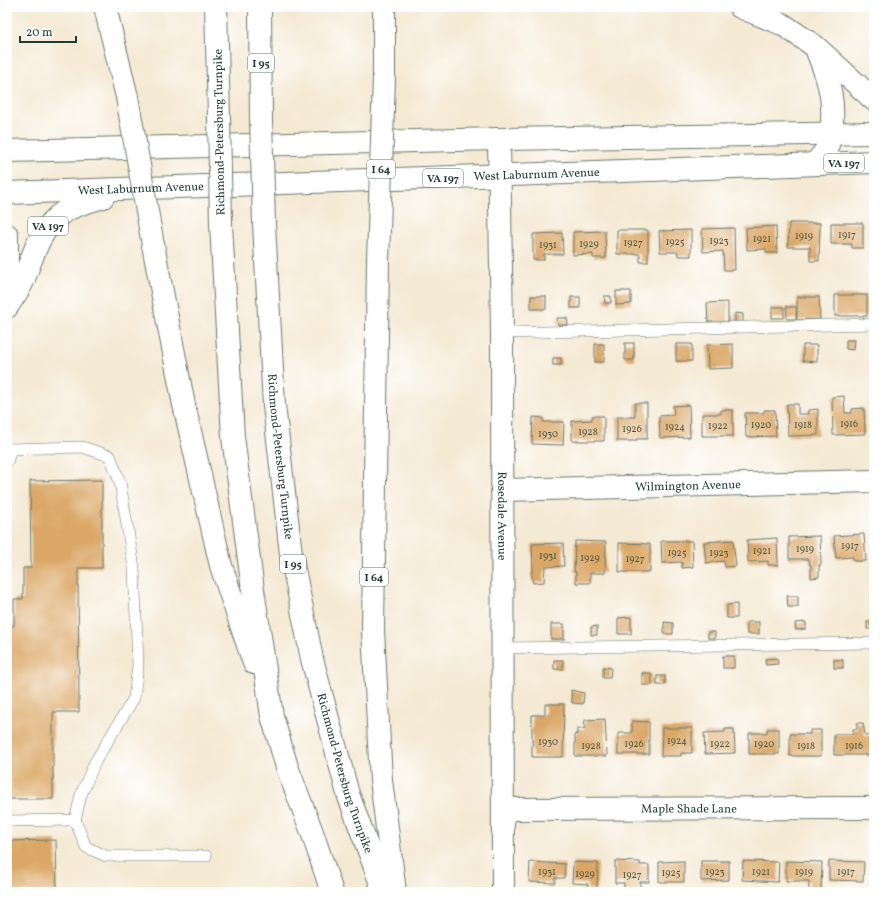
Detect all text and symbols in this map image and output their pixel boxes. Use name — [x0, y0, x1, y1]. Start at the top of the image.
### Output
scale bar — [20, 18, 76, 44]
text: 20 m — [26, 25, 53, 41]
street label: Richmond-Petersburg Turnpike — [211, 48, 229, 215]
road number: I 95 — [248, 54, 274, 72]
road number: VA 197 — [824, 154, 864, 172]
road number: I 64 — [367, 160, 395, 178]
street label: West Laburnum Avenue — [473, 165, 600, 185]
road number: VA 197 — [423, 169, 463, 187]
street label: West Laburnum Avenue — [78, 179, 204, 199]
road number: VA 197 — [28, 217, 68, 235]
house number: 1917 — [838, 228, 856, 242]
house number: 1919 — [795, 229, 813, 243]
house number: 1921 — [753, 232, 771, 246]
house number: 1923 — [709, 234, 729, 248]
house number: 1925 — [665, 235, 685, 249]
house number: 1927 — [623, 236, 643, 250]
house number: 1929 — [579, 237, 599, 251]
house number: 1931 — [539, 238, 557, 252]
street label: Richmond-Petersburg Turnpike — [263, 373, 296, 541]
house number: 1916 — [840, 417, 858, 431]
house number: 1920 — [751, 418, 771, 432]
house number: 1918 — [794, 418, 812, 432]
house number: 1922 — [708, 419, 728, 433]
house number: 1924 — [665, 420, 685, 434]
house number: 1926 — [622, 422, 642, 436]
house number: 1928 — [578, 425, 598, 439]
house number: 1930 — [538, 427, 558, 441]
street label: Rosedale Avenue — [493, 471, 509, 561]
street label: Wilmington Avenue — [635, 477, 741, 496]
house number: 1917 — [841, 539, 859, 553]
house number: 1919 — [796, 542, 814, 556]
house number: 1921 — [753, 544, 771, 558]
house number: 1925 — [667, 546, 687, 560]
house number: 1923 — [709, 546, 729, 560]
house number: 1931 — [539, 549, 557, 563]
house number: 1929 — [580, 551, 600, 565]
house number: 1927 — [625, 552, 645, 566]
road number: I 95 — [280, 555, 306, 573]
road number: I 64 — [360, 568, 388, 586]
street label: Richmond-Petersburg Turnpike — [312, 691, 376, 856]
house number: 1924 — [667, 734, 687, 748]
house number: 1930 — [538, 735, 558, 749]
house number: 1926 — [624, 737, 644, 751]
house number: 1922 — [710, 737, 730, 751]
house number: 1920 — [754, 737, 774, 751]
house number: 1928 — [581, 739, 601, 753]
house number: 1918 — [797, 739, 815, 753]
house number: 1916 — [845, 739, 863, 753]
street label: Maple Shade Lane — [641, 801, 737, 818]
house number: 1931 — [538, 865, 556, 879]
house number: 1923 — [705, 865, 725, 879]
house number: 1921 — [752, 865, 770, 879]
house number: 1919 — [795, 865, 813, 879]
house number: 1917 — [837, 865, 855, 879]
house number: 1925 — [661, 866, 681, 880]
house number: 1929 — [575, 867, 595, 881]
house number: 1927 — [622, 868, 642, 882]

